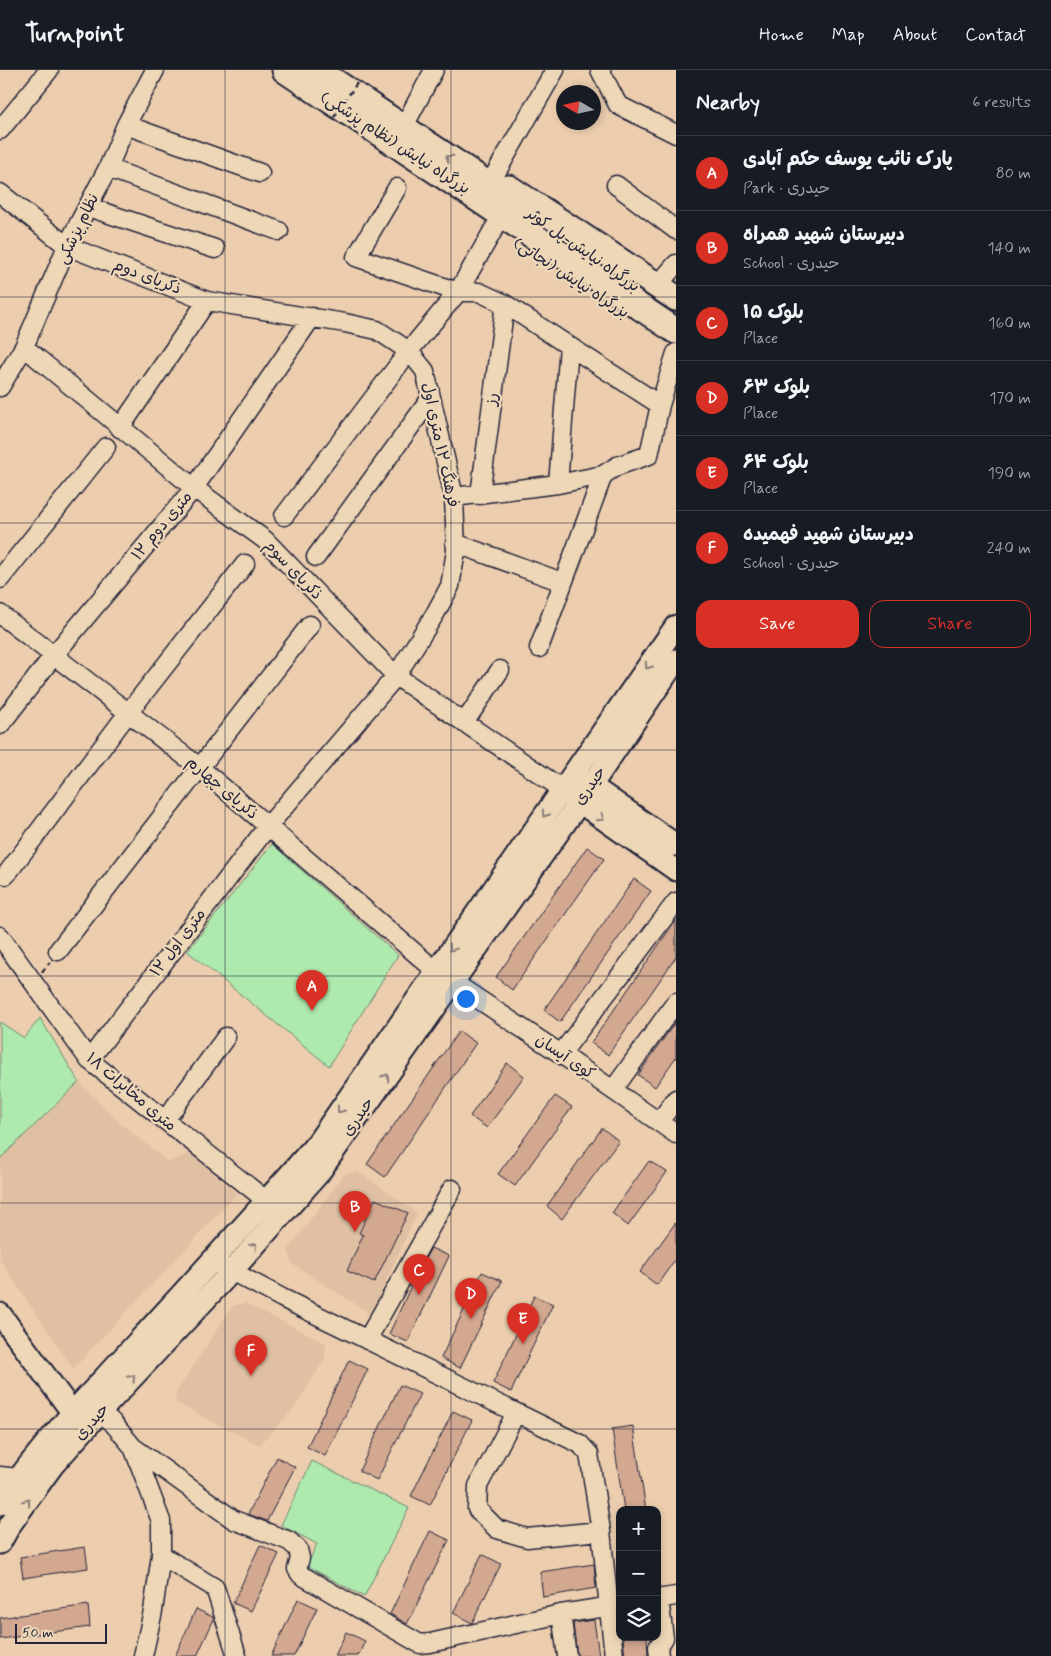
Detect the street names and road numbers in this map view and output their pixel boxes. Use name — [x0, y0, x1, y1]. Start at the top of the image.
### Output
street label: بزرگراه نیایش (نظام پزشکی) — [315, 87, 474, 200]
street label: نظام پزشکی — [52, 190, 105, 268]
street label: بزرگراه نیایش-پل کوثر — [520, 202, 644, 297]
street label: بزرگراه نیایش (نجاتی) — [509, 233, 633, 323]
street label: ذکریای دوم — [110, 254, 184, 301]
street label: فرهنگ ۱۲ متری اول — [417, 381, 463, 509]
street label: رز — [480, 391, 503, 408]
street label: ۱۲ متری دوم — [127, 487, 198, 566]
street label: ذکریای سوم — [258, 535, 327, 605]
street label: ذکریای چهارم — [181, 752, 262, 825]
street label: حیدری — [569, 762, 611, 810]
street label: ۱۲ متری اول — [145, 905, 211, 981]
street label: کوی آیسان — [531, 1029, 599, 1085]
street label: ۱۸ متری مخابرات — [81, 1048, 181, 1136]
street label: حیدری — [337, 1093, 379, 1141]
street label: حیدری — [70, 1399, 114, 1445]

